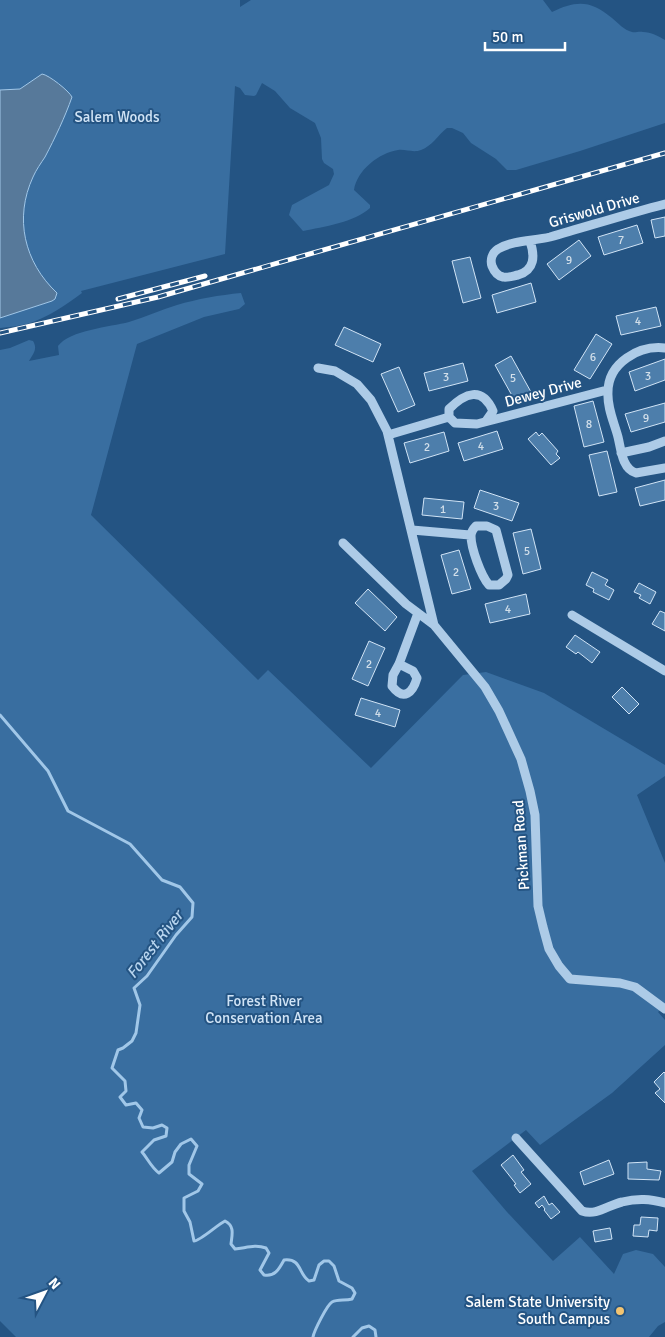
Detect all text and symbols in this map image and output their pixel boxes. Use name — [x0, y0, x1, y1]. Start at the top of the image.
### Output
scale bar — [485, 20, 565, 52]
text: 50 m — [492, 28, 523, 46]
park label: Salem Woods — [74, 108, 160, 126]
street label: Griswold Drive — [547, 188, 641, 232]
house number: 7 — [618, 233, 624, 248]
house number: 9 — [566, 253, 572, 268]
house number: 4 — [635, 314, 642, 329]
house number: 6 — [590, 350, 596, 365]
house number: 3 — [645, 369, 651, 384]
house number: 3 — [443, 370, 449, 385]
house number: 5 — [510, 371, 516, 386]
street label: Dewey Drive — [503, 373, 583, 411]
house number: 9 — [643, 411, 649, 426]
house number: 8 — [586, 417, 592, 432]
house number: 4 — [478, 439, 485, 454]
house number: 2 — [424, 440, 430, 455]
house number: 3 — [493, 499, 499, 514]
house number: 1 — [440, 502, 446, 517]
house number: 5 — [524, 544, 530, 559]
house number: 2 — [453, 565, 459, 580]
house number: 4 — [505, 602, 512, 617]
house number: 2 — [366, 657, 372, 672]
house number: 4 — [375, 706, 382, 721]
street label: Pickman Road — [509, 799, 533, 891]
water label: Forest River — [122, 905, 189, 983]
park label: Forest River Conservation Area — [205, 992, 323, 1027]
north arrow — [20, 1267, 70, 1317]
text: N — [45, 1275, 64, 1293]
place label: Salem State University South Campus — [465, 1293, 610, 1328]
marker: Salem State University South Campus — [614, 1305, 626, 1317]

